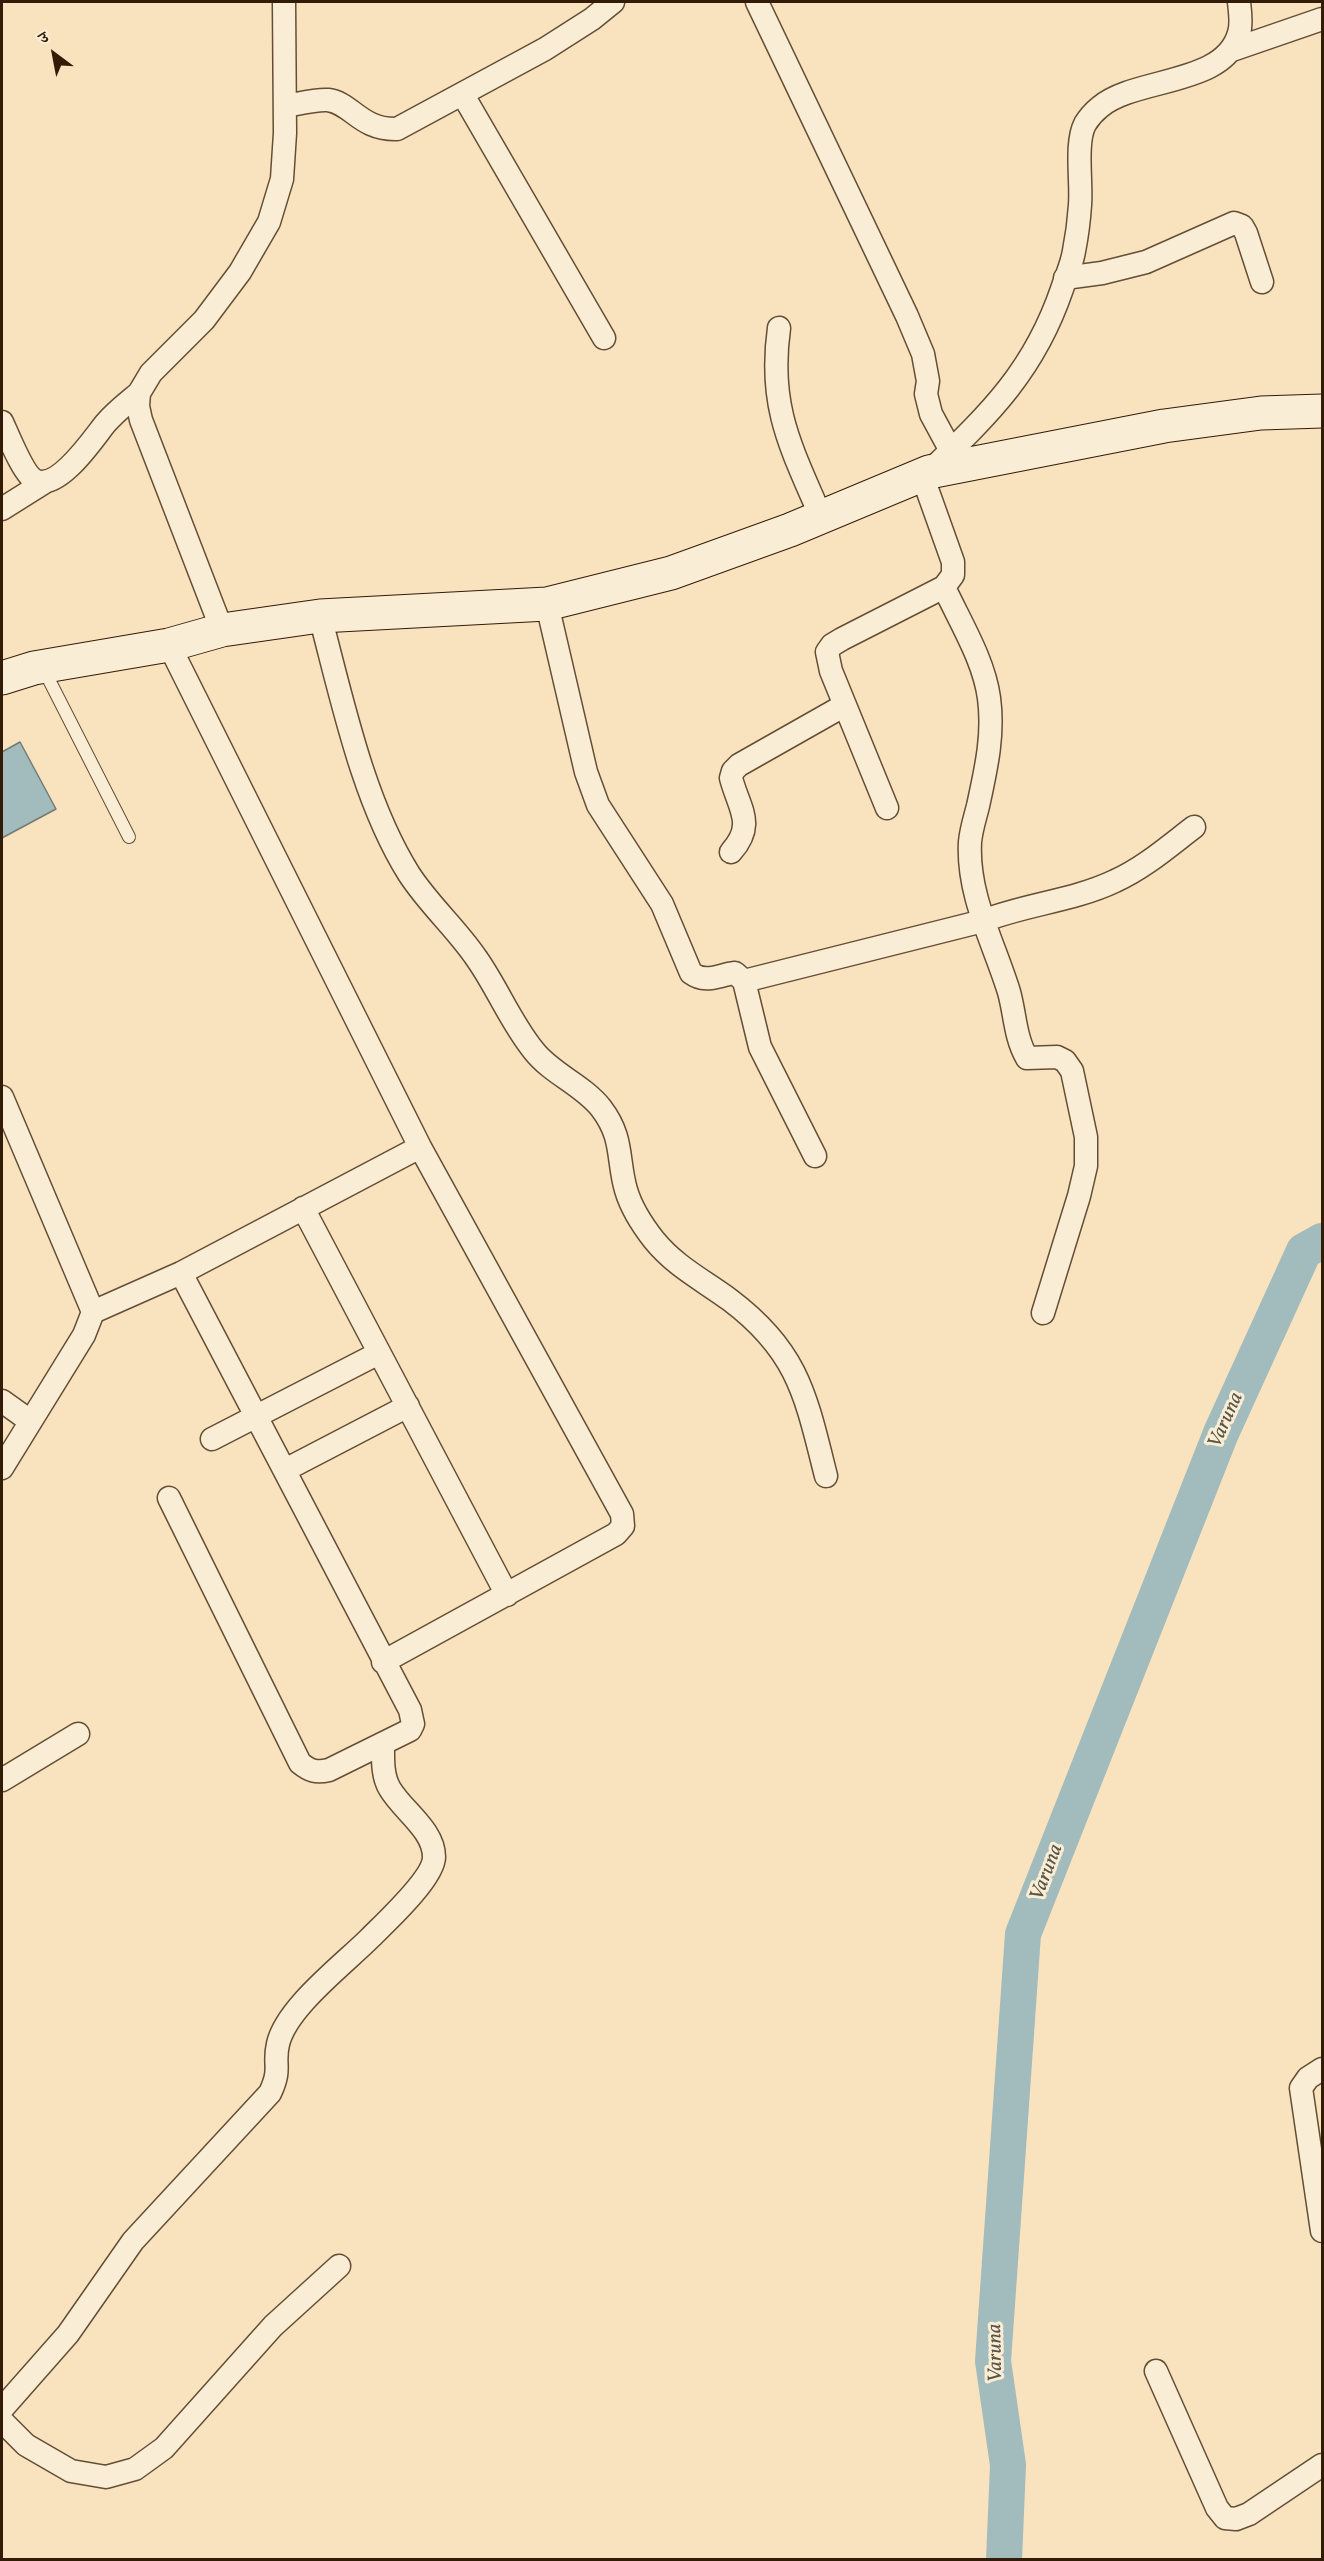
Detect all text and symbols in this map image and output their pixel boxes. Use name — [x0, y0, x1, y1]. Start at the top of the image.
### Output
north arrow — [24, 24, 84, 84]
text: उ — [35, 27, 54, 50]
water label: Varuna — [1204, 1389, 1250, 1453]
water label: Varuna — [1026, 1841, 1070, 1905]
water label: Varuna — [984, 2323, 1010, 2383]

